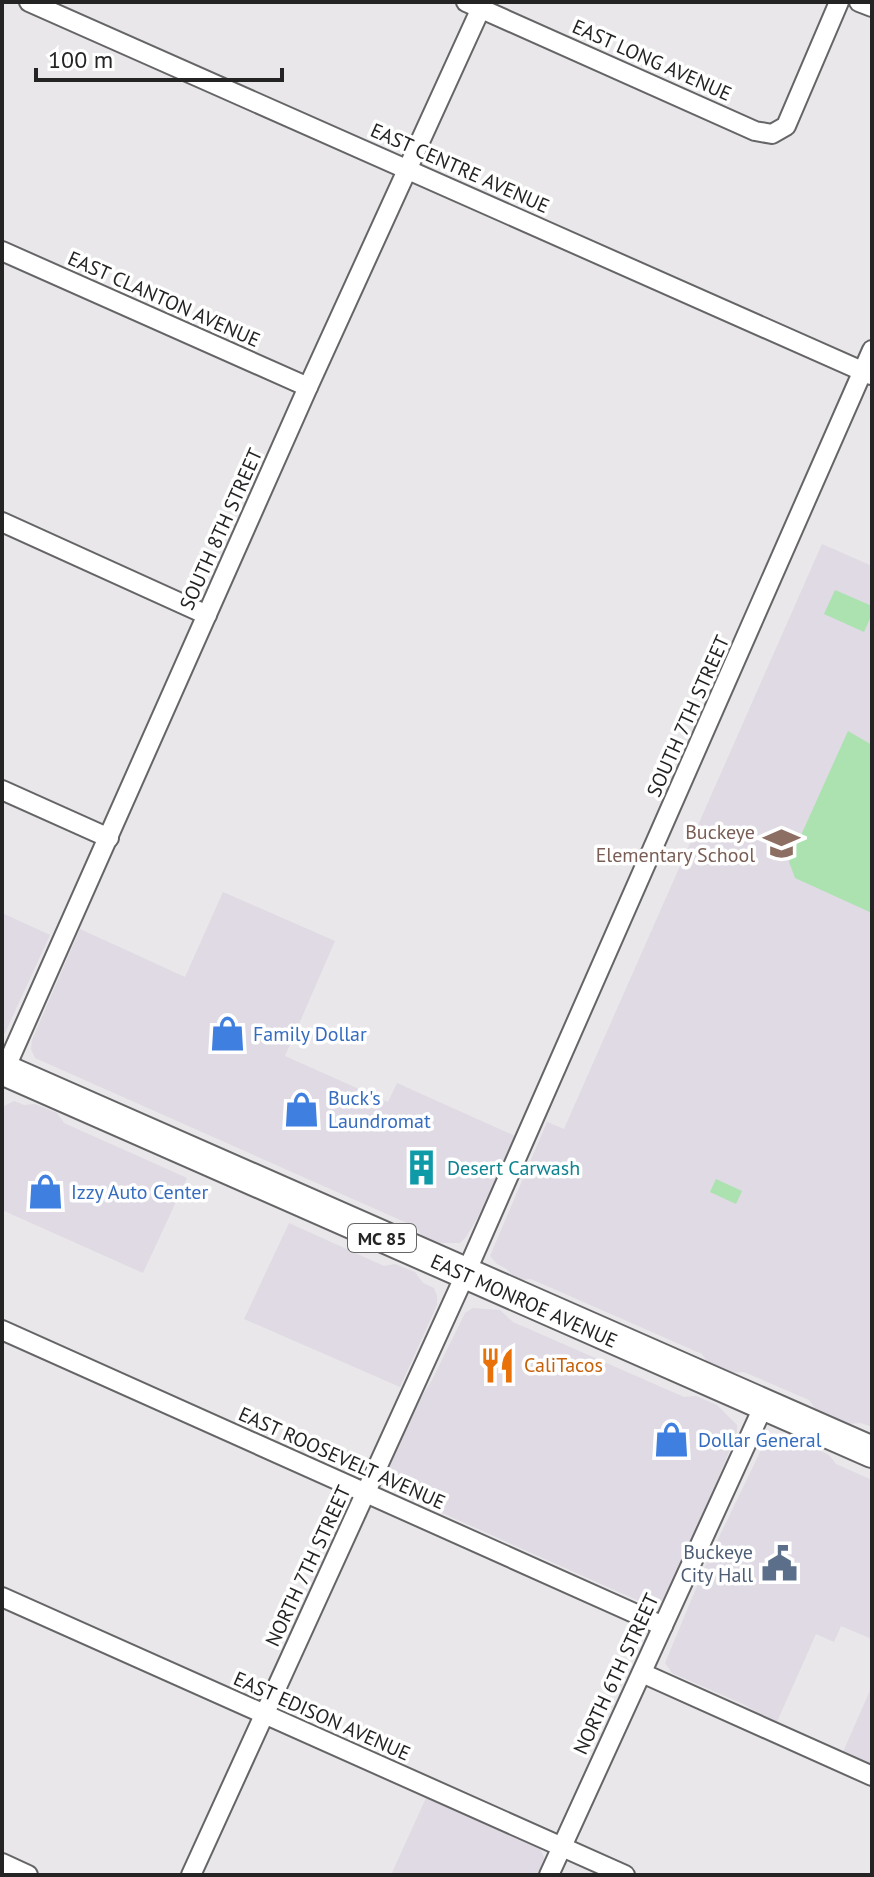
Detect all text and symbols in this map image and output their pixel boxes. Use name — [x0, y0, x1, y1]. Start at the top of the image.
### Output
street label: EAST LONG AVENUE — [568, 13, 736, 107]
scale bar — [36, 32, 282, 82]
text: 100 m — [48, 44, 113, 75]
street label: EAST CENTRE AVENUE — [367, 117, 553, 219]
street label: EAST CLANTON AVENUE — [64, 245, 264, 353]
street label: SOUTH 8TH STREET — [174, 444, 268, 614]
street label: SOUTH 7TH STREET — [641, 631, 735, 801]
place label: Buckeye Elementary School — [596, 819, 755, 868]
school or university icon: Buckeye Elementary School — [762, 825, 800, 863]
shop icon: Family Dollar — [208, 1015, 246, 1053]
place label: Family Dollar — [253, 1021, 367, 1047]
place label: Buck's Laundromat — [328, 1085, 431, 1134]
shop icon: Buck's Laundromat — [283, 1090, 321, 1128]
building icon: Desert Carwash — [402, 1149, 440, 1187]
place label: Desert Carwash — [447, 1155, 580, 1181]
shop icon: Izzy Auto Center — [26, 1173, 64, 1211]
place label: Izzy Auto Center — [71, 1179, 208, 1205]
road number: MC 85 — [348, 1224, 416, 1252]
street label: EAST MONROE AVENUE — [427, 1248, 621, 1354]
restaurant icon: CaliTacos — [479, 1346, 517, 1384]
place label: CaliTacos — [524, 1352, 603, 1378]
street label: EAST ROOSEVELT AVENUE — [235, 1401, 449, 1515]
shop icon: Dollar General — [653, 1421, 691, 1459]
place label: Dollar General — [698, 1427, 822, 1453]
street label: NORTH 7TH STREET — [259, 1481, 357, 1651]
place label: Buckeye City Hall — [680, 1539, 753, 1588]
public building icon: Buckeye City Hall — [760, 1544, 798, 1582]
street label: NORTH 6TH STREET — [567, 1589, 665, 1759]
street label: EAST EDISON AVENUE — [230, 1665, 414, 1767]

